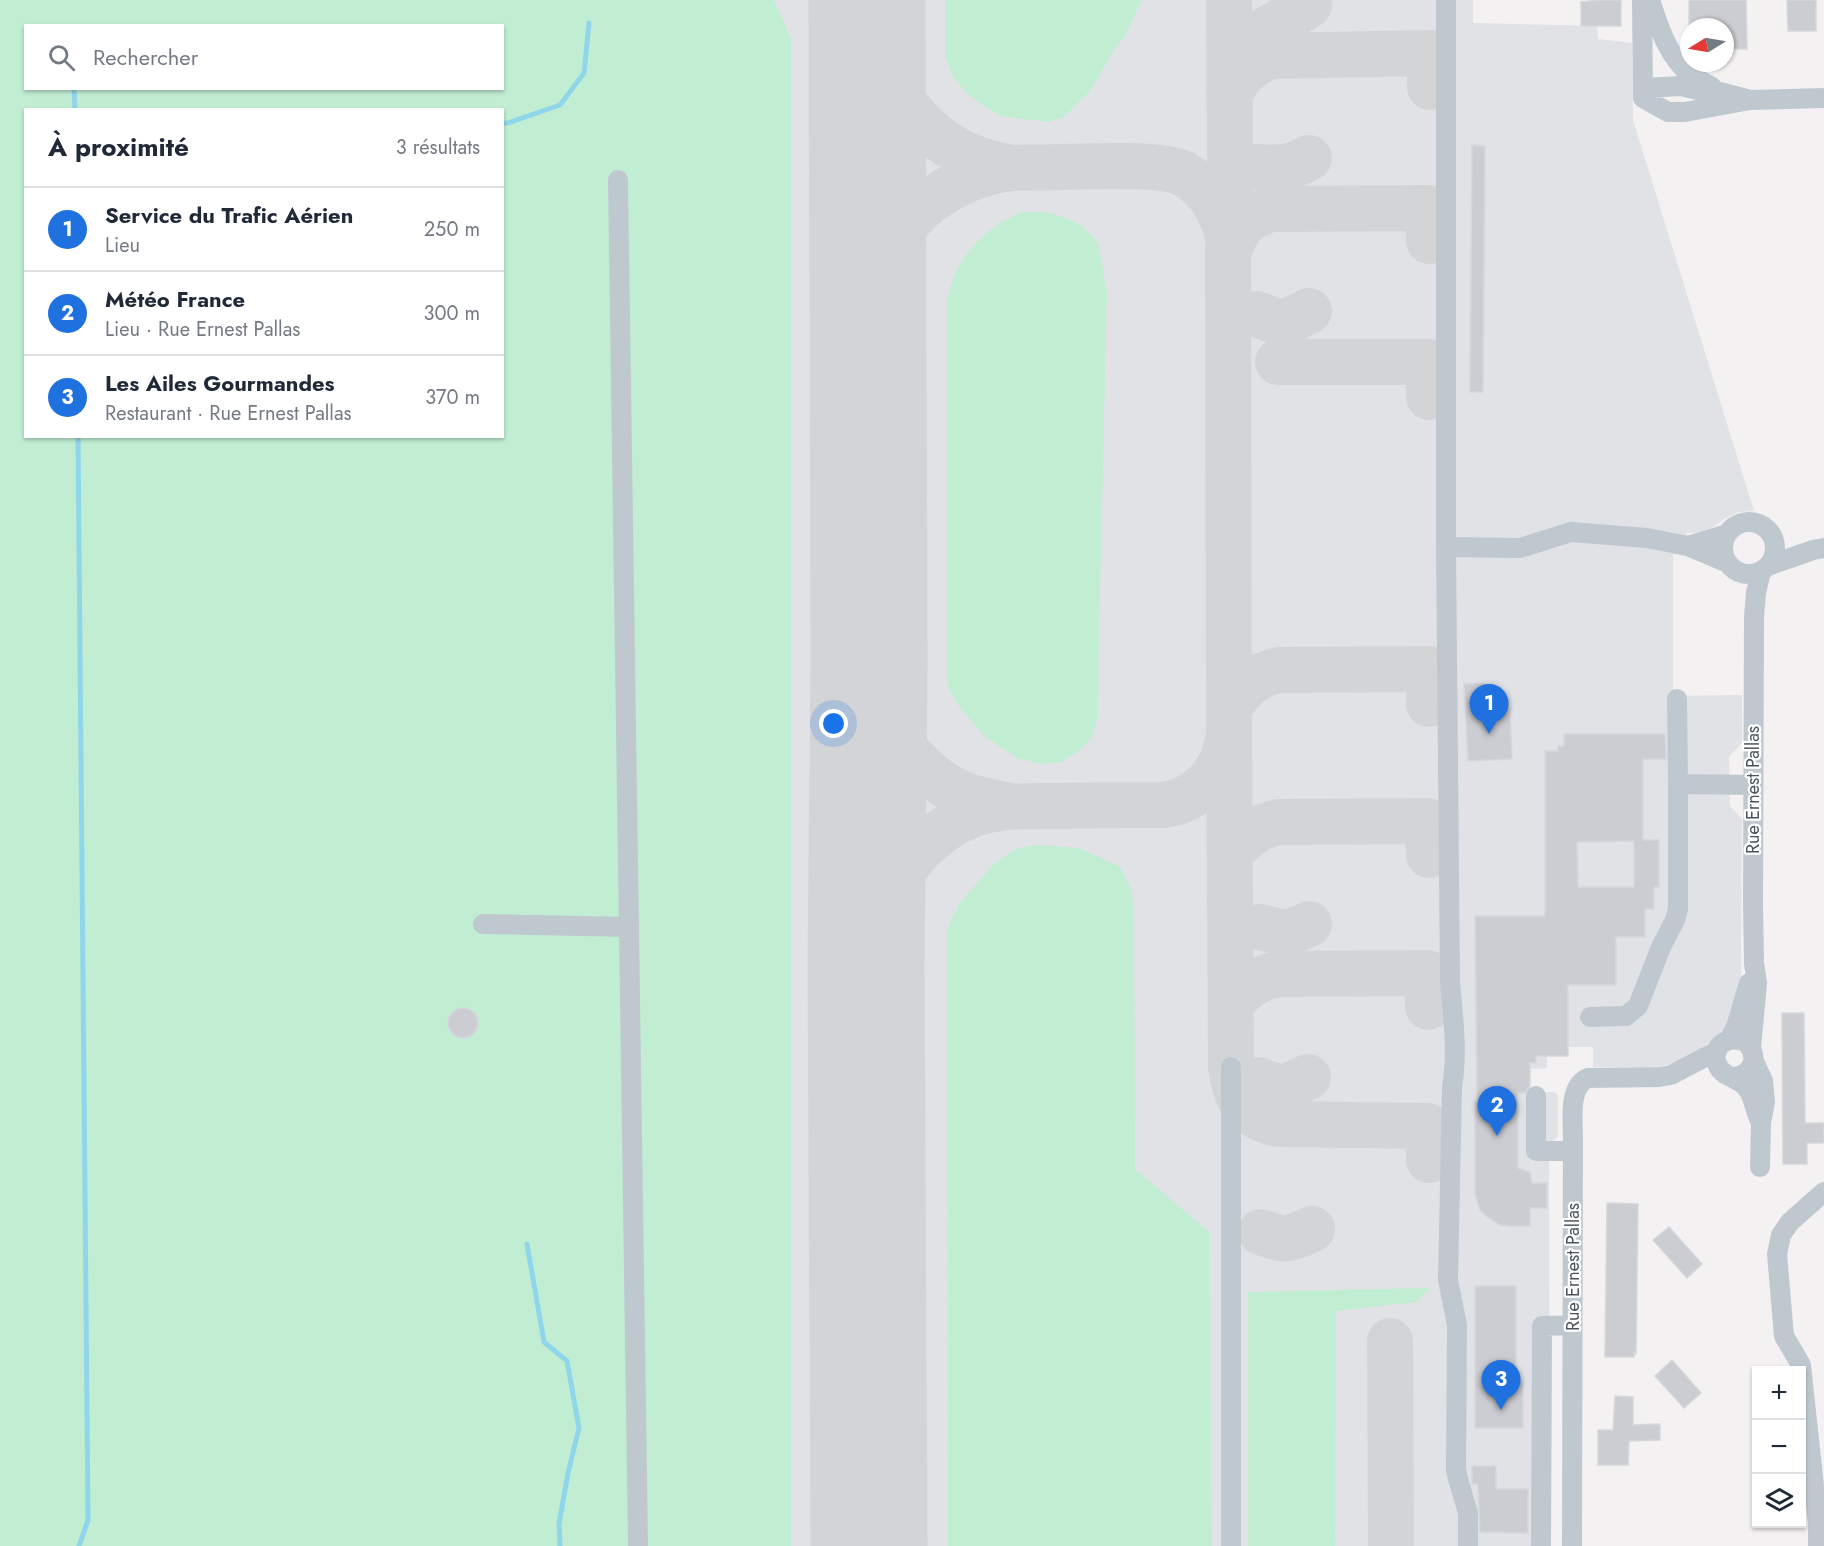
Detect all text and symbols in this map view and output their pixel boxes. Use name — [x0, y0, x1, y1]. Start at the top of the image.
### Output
north arrow — [1680, 18, 1734, 72]
search box — [24, 24, 504, 90]
icon: search — [45, 41, 78, 74]
text: Rechercher — [93, 41, 198, 73]
text: À proximité — [48, 128, 189, 166]
text: 3 résultats — [396, 133, 480, 162]
text: Service du Trafic Aérien — [105, 199, 353, 231]
text: 1 — [62, 215, 73, 244]
text: 250 m — [424, 215, 480, 244]
text: Lieu — [105, 231, 140, 260]
text: Météo France — [105, 283, 245, 315]
text: 2 — [61, 299, 74, 328]
text: 300 m — [423, 299, 480, 328]
text: Lieu · Rue Ernest Pallas — [105, 315, 300, 344]
text: Les Ailes Gourmandes — [105, 367, 335, 399]
text: 3 — [61, 383, 74, 412]
text: 370 m — [425, 383, 480, 412]
text: Restaurant · Rue Ernest Pallas — [105, 399, 352, 428]
pin: 1 — [1470, 684, 1508, 734]
your location — [819, 709, 848, 738]
street label: Rue Ernest Pallas — [1740, 726, 1766, 854]
pin: 2 — [1478, 1086, 1516, 1136]
street label: Rue Ernest Pallas — [1560, 1203, 1586, 1331]
pin: 3 — [1482, 1360, 1520, 1410]
map controls — [1752, 1366, 1806, 1528]
button: + — [1752, 1366, 1806, 1420]
button: − — [1752, 1420, 1806, 1474]
button: layers — [1752, 1474, 1806, 1528]

